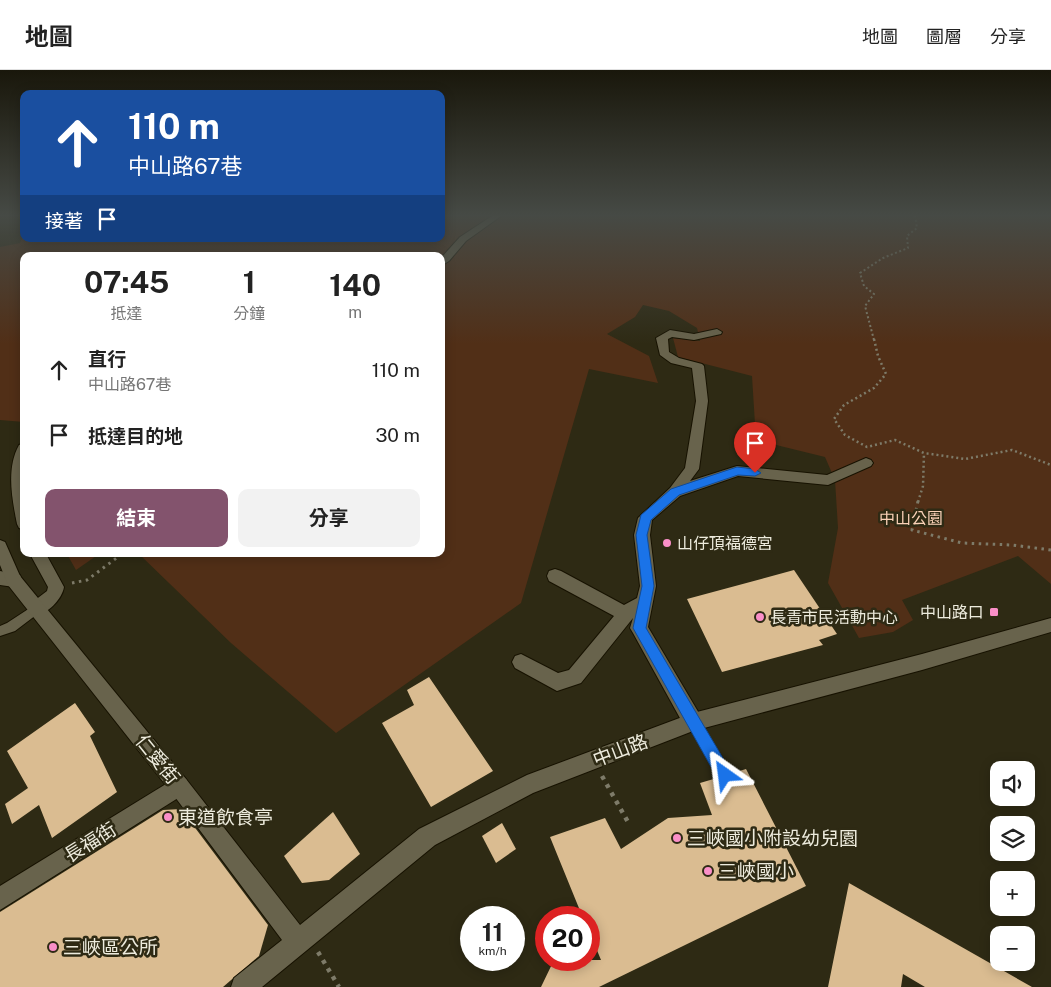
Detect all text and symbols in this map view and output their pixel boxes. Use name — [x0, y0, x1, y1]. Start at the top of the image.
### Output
text: 地圖 — [25, 22, 73, 50]
text: 地圖 — [862, 26, 898, 47]
text: 圖層 — [926, 26, 962, 47]
text: 分享 — [990, 26, 1026, 47]
text: 110 m — [128, 106, 220, 147]
icon: ahead — [45, 110, 110, 175]
text: 中山路67巷 — [128, 153, 243, 179]
icon: arrive — [93, 205, 121, 233]
text: 接著 — [45, 210, 83, 232]
text: 07:45 — [84, 264, 169, 300]
text: 1 — [243, 264, 256, 300]
text: 140 — [329, 267, 381, 303]
text: m — [348, 303, 362, 322]
text: 抵達 — [111, 304, 143, 323]
text: 分鐘 — [233, 304, 265, 323]
text: 直行 — [88, 348, 126, 370]
icon: ahead — [45, 356, 73, 384]
text: 110 m — [372, 359, 420, 381]
text: 中山路67巷 — [88, 375, 171, 394]
icon: arrive — [45, 421, 73, 449]
pin — [734, 422, 776, 473]
text: 30 m — [375, 424, 420, 446]
text: 抵達目的地 — [88, 425, 183, 447]
icon: arrive — [741, 429, 769, 457]
button: 結束 — [45, 489, 228, 547]
button: 分享 — [238, 489, 420, 547]
park label: 中山公園 — [879, 509, 943, 528]
place label: 山仔頂福德宮 — [677, 534, 773, 553]
marker: 山仔頂福德宮 — [661, 537, 673, 549]
place label: 中山路口 — [920, 603, 984, 622]
marker: 中山路口 — [988, 606, 1000, 618]
place label: 長青市民活動中心 — [770, 608, 898, 627]
marker: 長青市民活動中心 — [754, 611, 766, 623]
street label: 仁愛街 — [132, 730, 184, 788]
street label: 中山路 — [589, 730, 651, 770]
position arrow — [698, 748, 750, 800]
map controls — [990, 761, 1035, 971]
button: sound — [990, 761, 1035, 806]
place label: 東道飲食亭 — [178, 806, 273, 828]
marker: 東道飲食亭 — [162, 811, 174, 823]
button: layers — [990, 816, 1035, 861]
street label: 長福街 — [60, 818, 120, 866]
place label: 三峽國小附設幼兒園 — [687, 827, 858, 849]
marker: 三峽國小附設幼兒園 — [671, 832, 683, 844]
place label: 三峽國小 — [718, 860, 794, 882]
marker: 三峽國小 — [702, 865, 714, 877]
button: + — [990, 871, 1035, 916]
speed limit sign: 20 — [535, 906, 600, 971]
text: 11 — [482, 917, 503, 947]
button: − — [990, 926, 1035, 971]
place label: 三峽區公所 — [63, 936, 158, 958]
marker: 三峽區公所 — [47, 941, 59, 953]
text: km/h — [478, 944, 507, 958]

